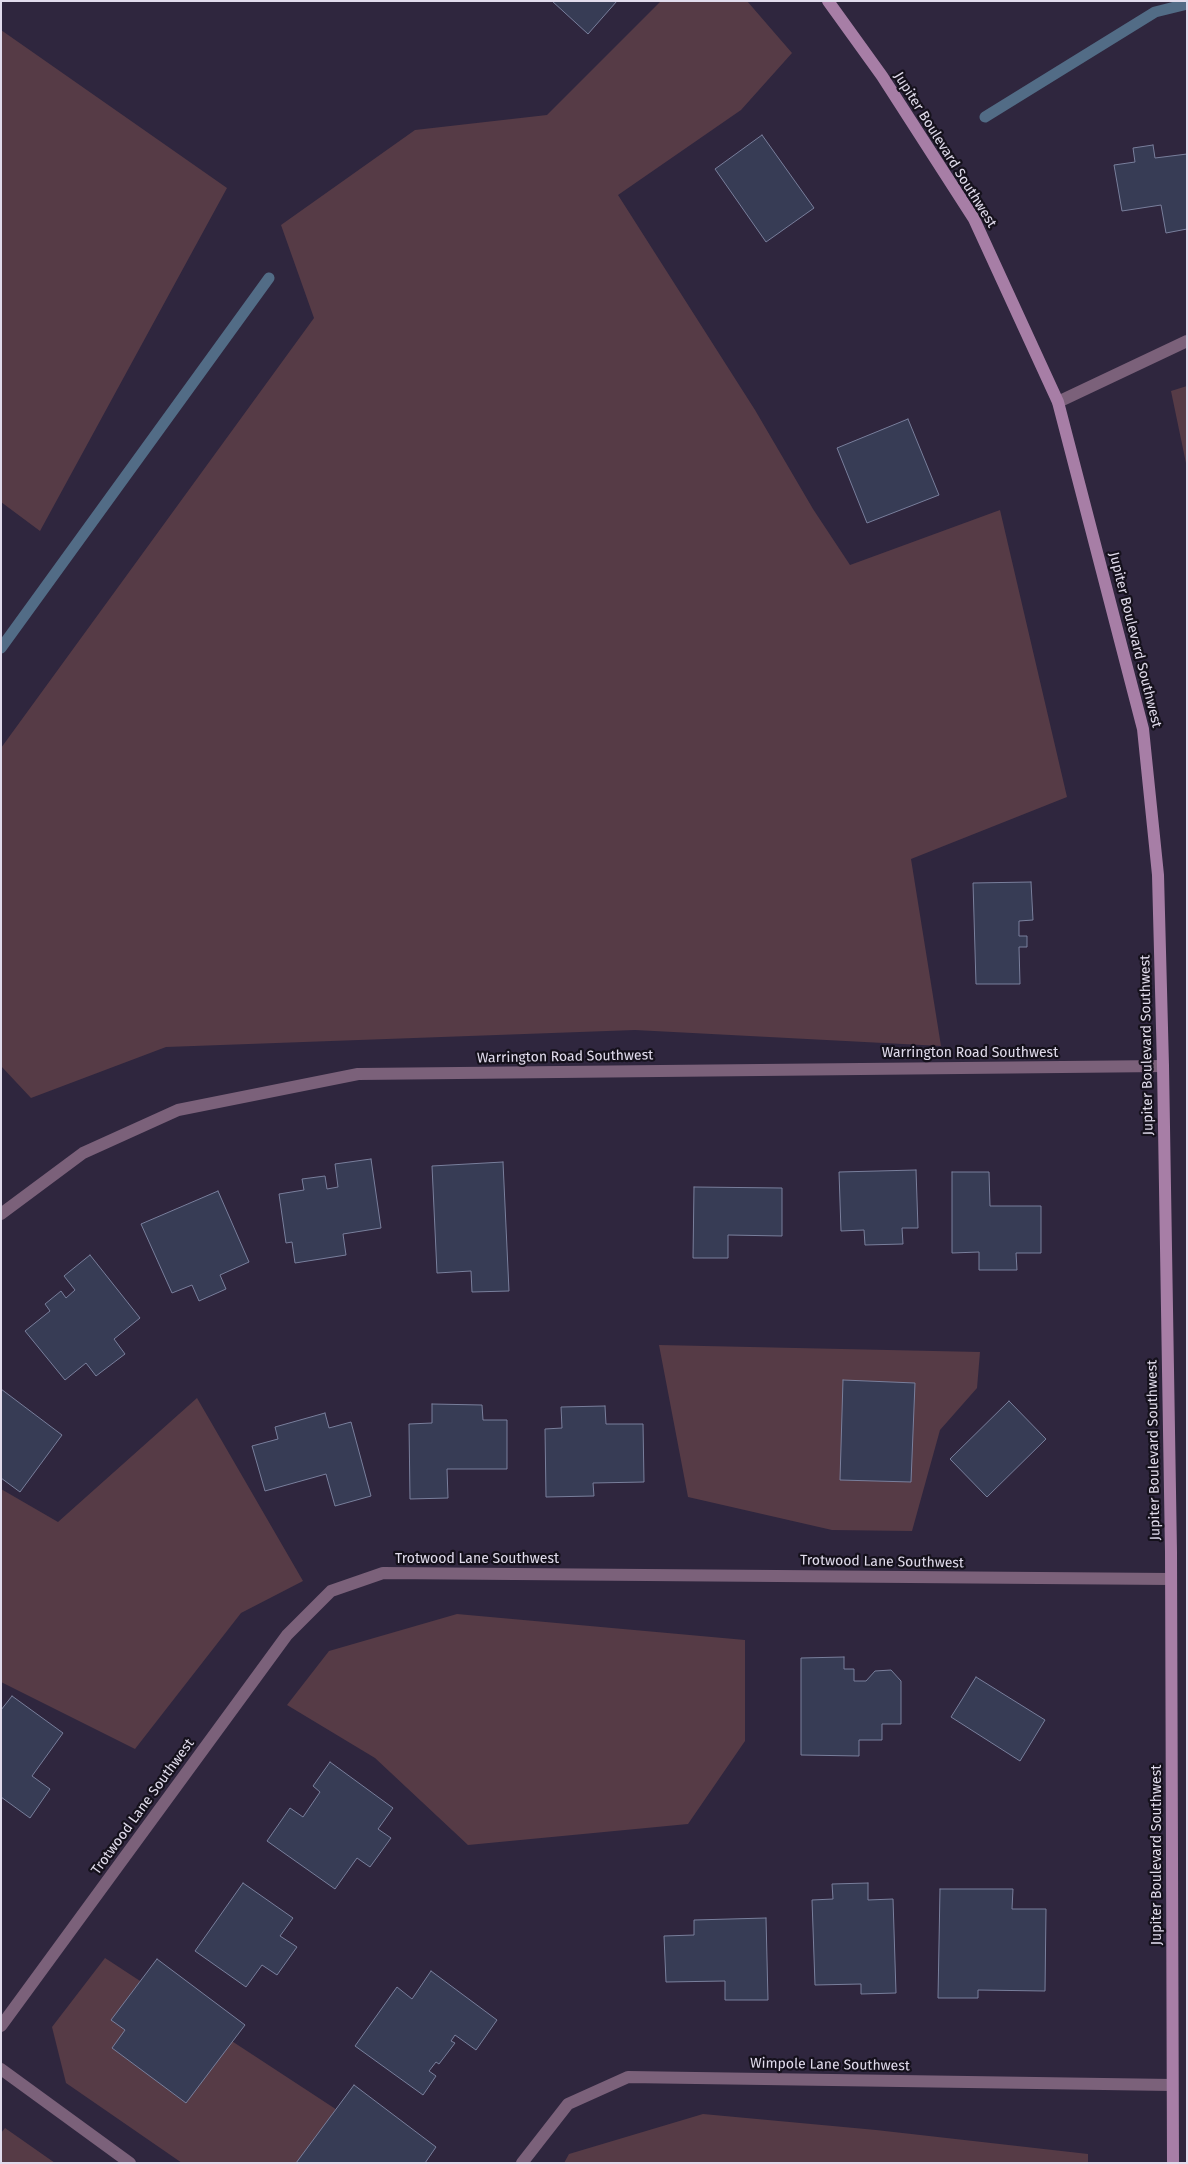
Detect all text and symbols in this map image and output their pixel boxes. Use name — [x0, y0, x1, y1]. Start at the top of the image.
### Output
street label: Jupiter Boulevard Southwest — [890, 69, 1000, 231]
street label: Jupiter Boulevard Southwest — [1105, 550, 1165, 730]
street label: Jupiter Boulevard Southwest — [1137, 955, 1157, 1135]
street label: Warrington Road Southwest — [882, 1045, 1058, 1061]
street label: Warrington Road Southwest — [477, 1047, 653, 1067]
street label: Jupiter Boulevard Southwest — [1144, 1360, 1164, 1540]
street label: Trotwood Lane Southwest — [395, 1551, 559, 1567]
street label: Trotwood Lane Southwest — [800, 1552, 964, 1572]
street label: Trotwood Lane Southwest — [88, 1736, 198, 1878]
street label: Jupiter Boulevard Southwest — [1149, 1765, 1165, 1945]
street label: Wimpole Lane Southwest — [750, 2055, 910, 2075]

